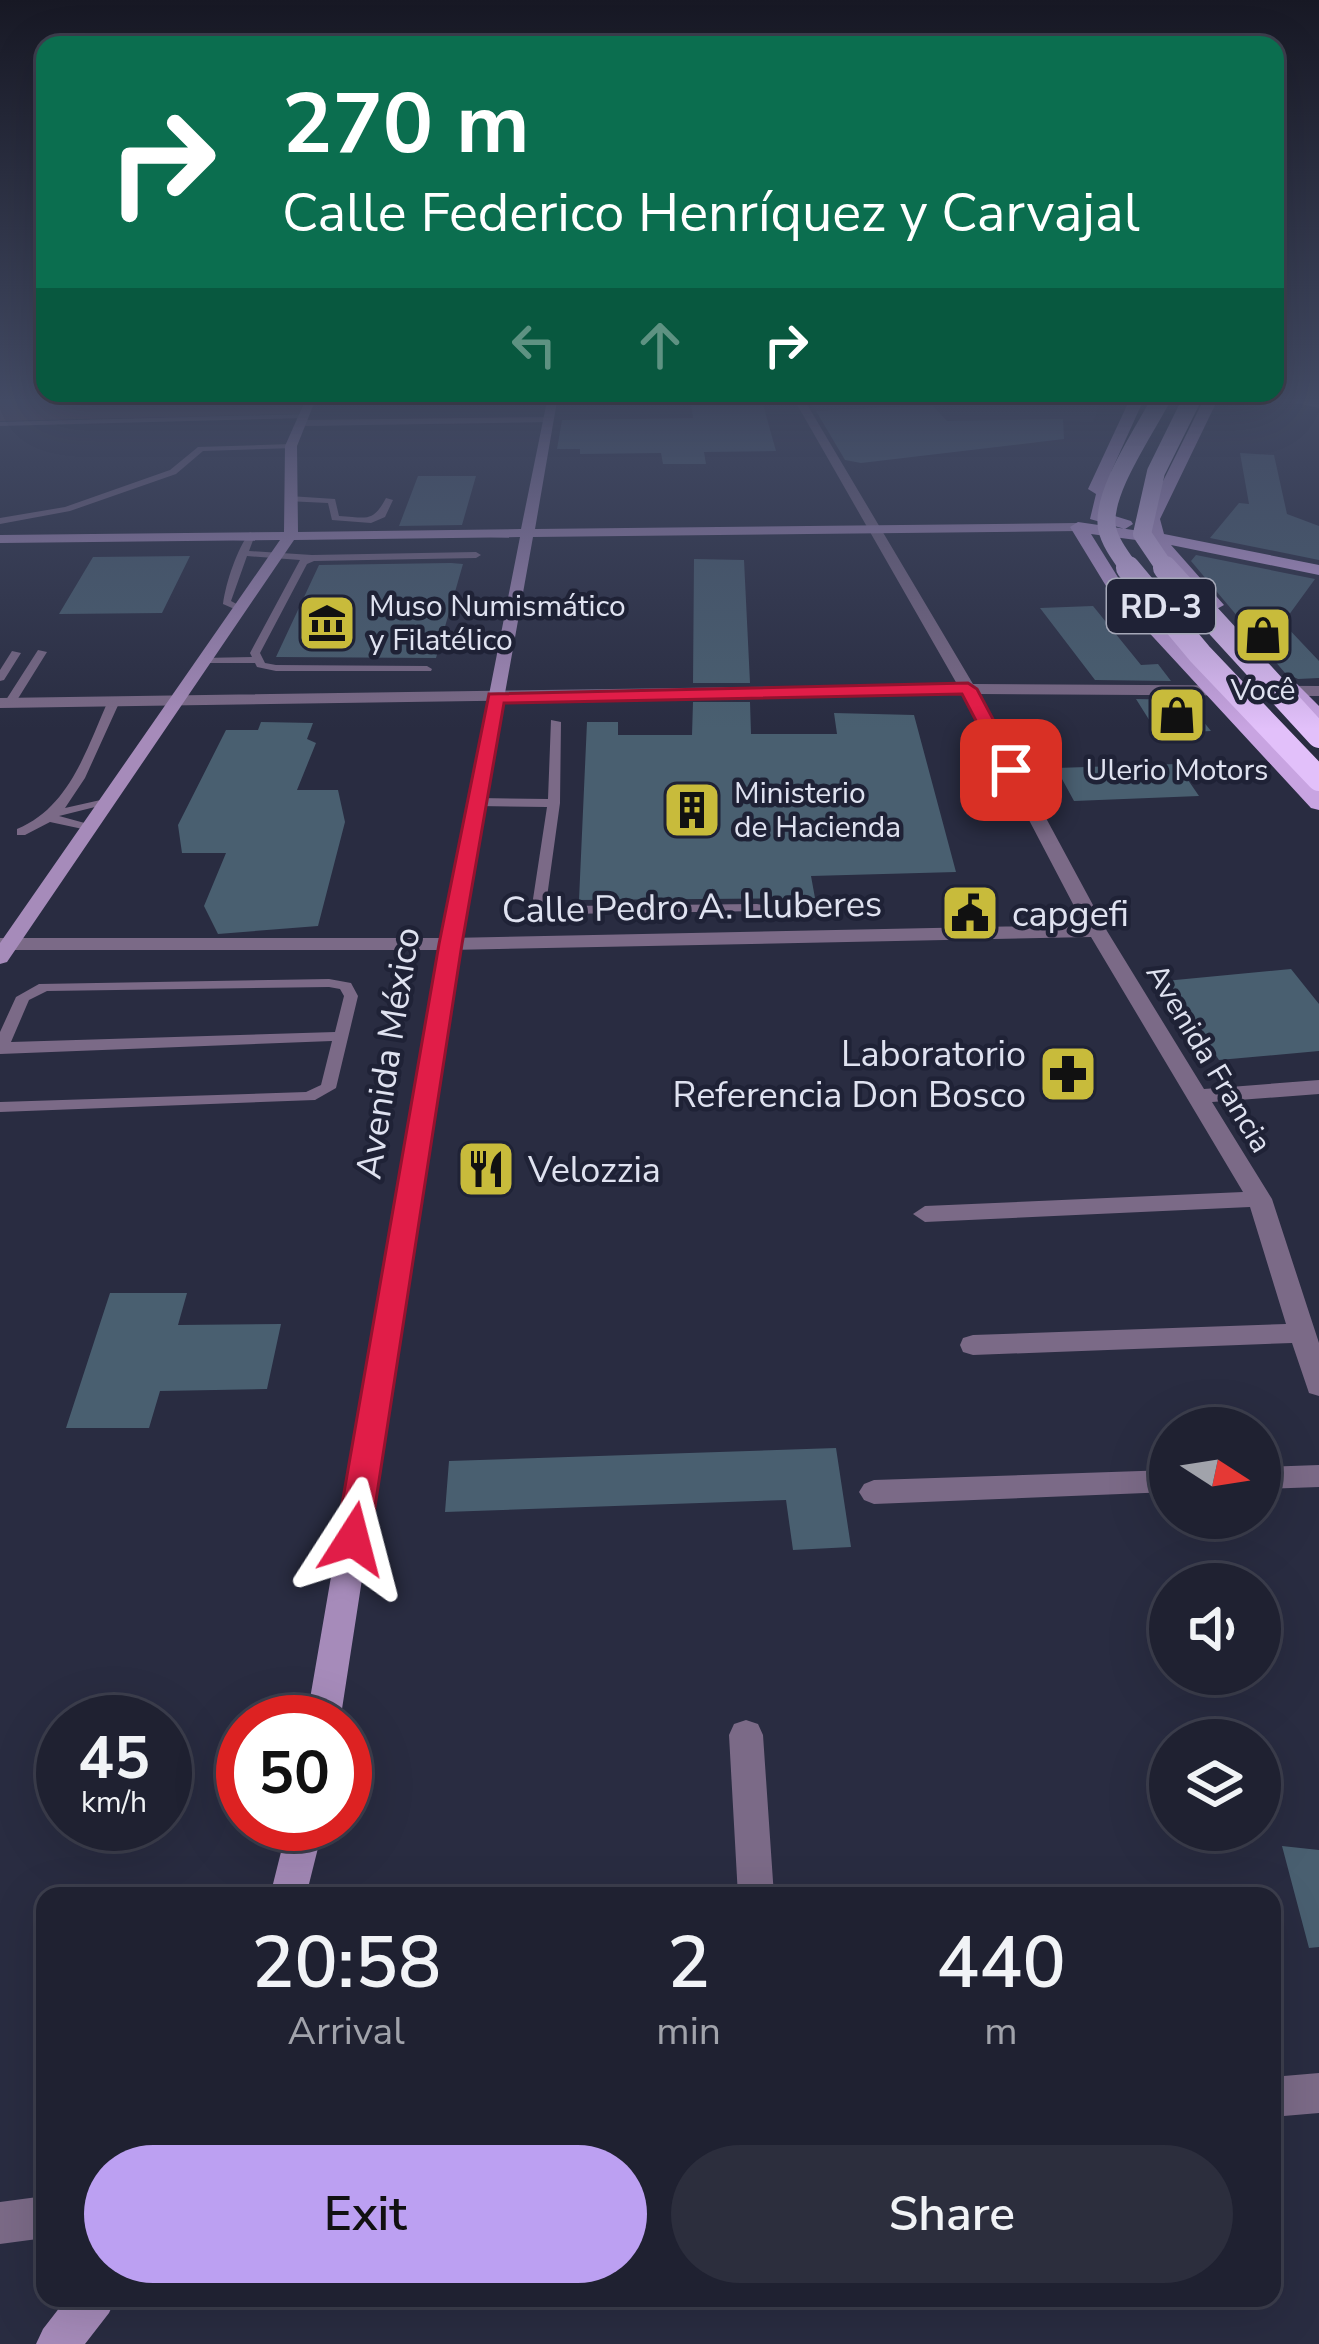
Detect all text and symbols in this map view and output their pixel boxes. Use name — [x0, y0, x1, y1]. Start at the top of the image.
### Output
text: 270 m — [282, 67, 530, 182]
icon: right — [84, 84, 240, 240]
text: Calle Federico Henríquez y Carvajal — [282, 176, 1140, 250]
icon: left — [501, 312, 567, 378]
icon: ahead — [627, 312, 693, 378]
icon: right — [753, 312, 819, 378]
road number: RD-3 — [1107, 579, 1215, 633]
place label: Muso Numismático y Filatélico — [369, 586, 626, 661]
museum icon: Muso Numismático y Filatélico — [296, 592, 358, 654]
shop icon: Você — [1232, 604, 1294, 666]
place label: Você — [1229, 670, 1296, 711]
shop icon: Ulerio Motors — [1146, 684, 1208, 746]
pin — [960, 719, 1062, 821]
icon: arrive — [978, 737, 1044, 803]
place label: Ulerio Motors — [1086, 750, 1268, 791]
place label: Ministerio de Hacienda — [734, 773, 901, 848]
building icon: Ministerio de Hacienda — [661, 779, 723, 841]
street label: Calle Pedro A. Lluberes — [501, 880, 883, 935]
public building icon: capgefi — [939, 882, 1001, 944]
place label: capgefi — [1012, 890, 1129, 939]
street label: Avenida México — [344, 924, 433, 1183]
street label: Avenida Francia — [1136, 956, 1281, 1160]
place label: Laboratorio Referencia Don Bosco — [673, 1030, 1026, 1120]
pharmacy icon: Laboratorio Referencia Don Bosco — [1037, 1043, 1099, 1105]
restaurant icon: Velozzia — [455, 1138, 517, 1200]
place label: Velozzia — [527, 1146, 661, 1195]
north arrow — [1149, 1407, 1281, 1539]
map controls — [1149, 1407, 1281, 1851]
position arrow — [290, 1476, 416, 1602]
button: sound — [1149, 1563, 1281, 1695]
speed limit sign: 50 — [216, 1695, 372, 1851]
text: 45 — [78, 1717, 150, 1799]
button: layers — [1149, 1719, 1281, 1851]
text: km/h — [81, 1782, 147, 1823]
text: 20:58 — [251, 1914, 441, 2012]
text: 2 — [667, 1914, 710, 2012]
text: 440 — [936, 1914, 1066, 2012]
text: Arrival — [288, 2005, 405, 2058]
text: min — [656, 2005, 721, 2058]
text: m — [984, 2005, 1018, 2058]
button: Exit — [84, 2145, 647, 2283]
button: Share — [671, 2145, 1233, 2283]

